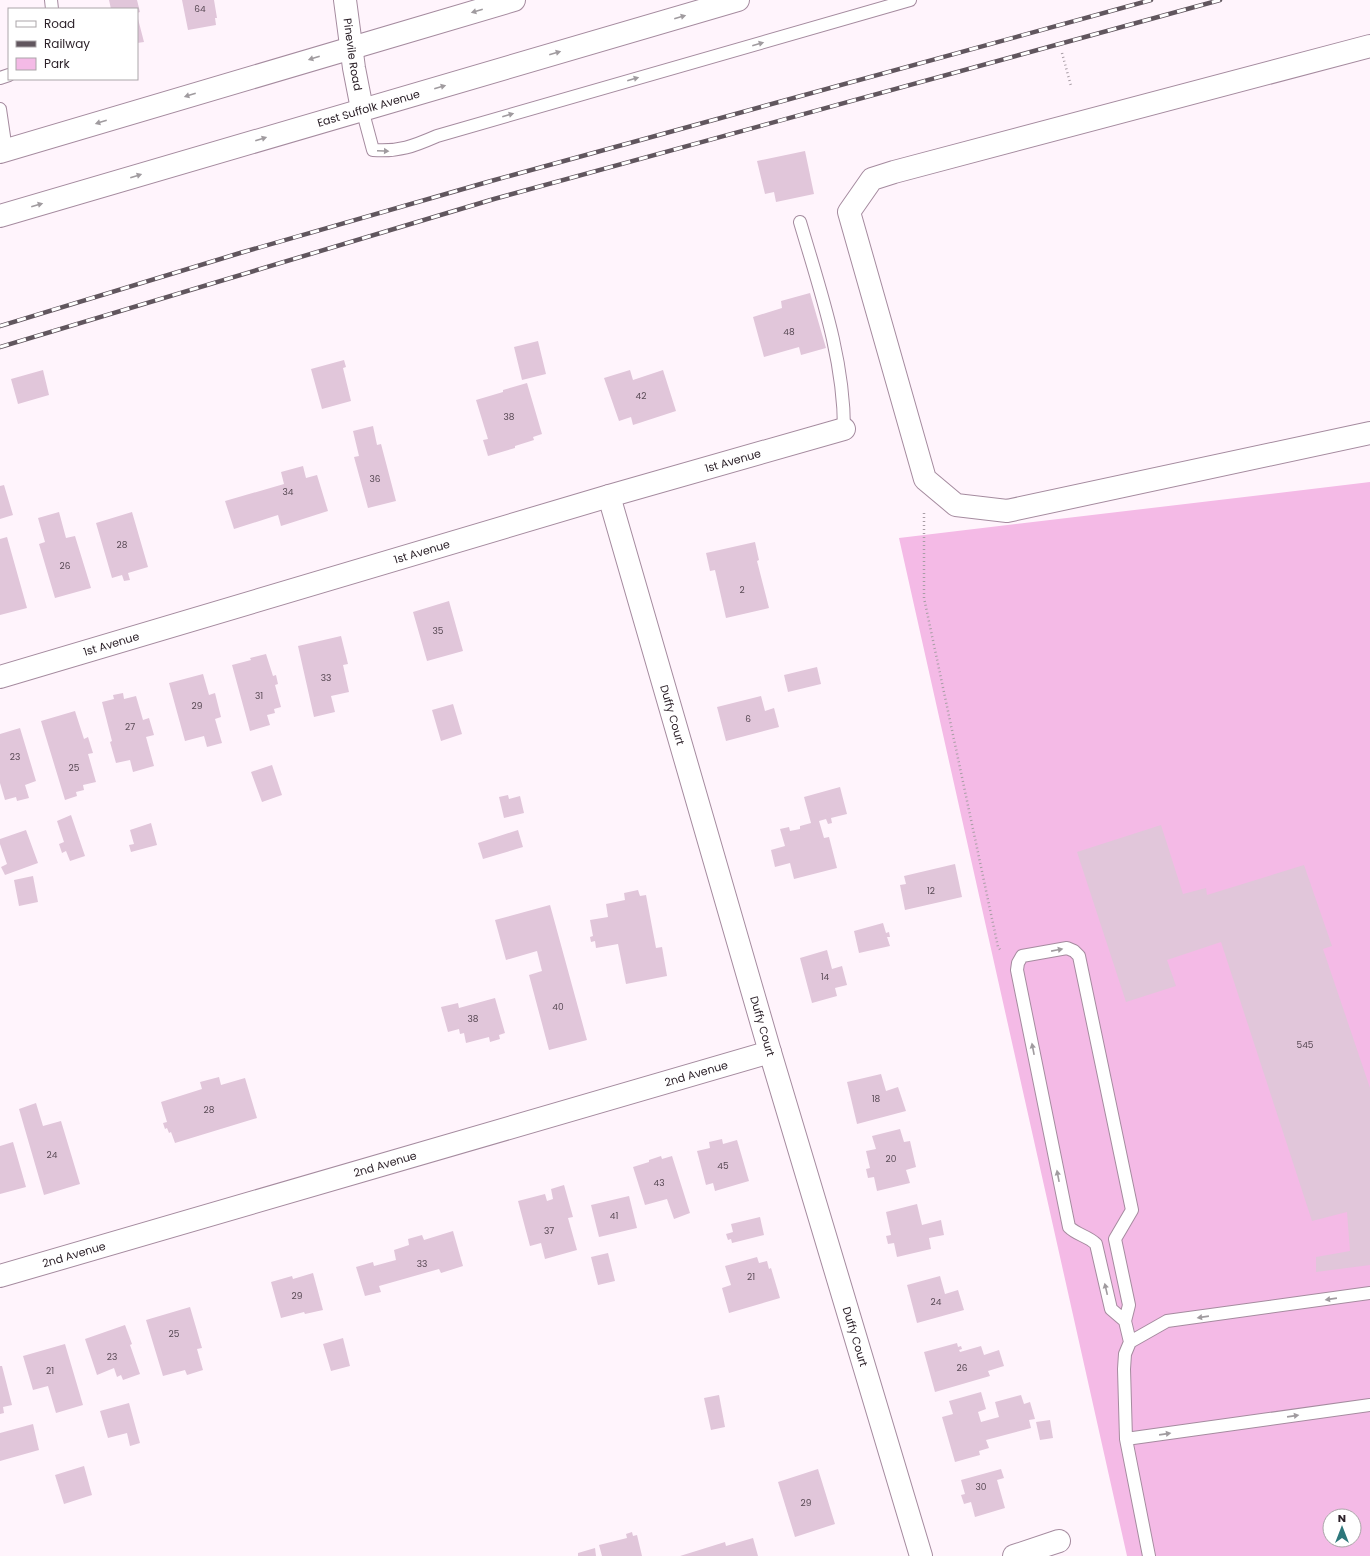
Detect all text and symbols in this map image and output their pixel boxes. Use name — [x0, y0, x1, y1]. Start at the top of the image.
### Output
house number: 64 — [194, 3, 206, 15]
legend — [8, 8, 138, 80]
one-way arrow — [471, 8, 483, 14]
one-way arrow — [674, 14, 686, 20]
text: Road — [44, 15, 75, 32]
street label: Pinevile Road — [339, 17, 366, 92]
text: Railway — [44, 35, 90, 52]
one-way arrow — [751, 40, 764, 46]
one-way arrow — [550, 50, 562, 56]
text: Park — [44, 55, 71, 72]
one-way arrow — [308, 55, 320, 61]
one-way arrow — [627, 76, 639, 82]
one-way arrow — [434, 83, 446, 89]
street label: East Suffolk Avenue — [315, 85, 422, 131]
one-way arrow — [184, 92, 196, 98]
one-way arrow — [502, 112, 514, 118]
one-way arrow — [95, 119, 107, 125]
one-way arrow — [255, 136, 267, 142]
one-way arrow — [377, 147, 389, 154]
one-way arrow — [131, 173, 143, 179]
one-way arrow — [32, 202, 44, 208]
house number: 48 — [783, 326, 795, 338]
house number: 42 — [636, 390, 646, 402]
house number: 38 — [504, 411, 515, 423]
street label: 1st Avenue — [703, 445, 763, 476]
house number: 36 — [369, 473, 381, 485]
house number: 34 — [283, 486, 294, 498]
street label: 1st Avenue — [392, 536, 452, 568]
house number: 28 — [117, 539, 128, 551]
house number: 26 — [60, 560, 71, 572]
house number: 2 — [739, 584, 745, 596]
house number: 35 — [433, 625, 444, 637]
street label: 1st Avenue — [81, 628, 141, 660]
house number: 33 — [321, 672, 331, 684]
street label: Duffy Court — [656, 683, 689, 747]
house number: 31 — [255, 690, 263, 702]
house number: 29 — [192, 700, 203, 712]
house number: 6 — [745, 713, 751, 725]
house number: 27 — [125, 721, 135, 733]
house number: 23 — [10, 751, 20, 763]
house number: 25 — [69, 762, 80, 774]
house number: 12 — [927, 885, 935, 897]
one-way arrow — [1050, 947, 1063, 953]
house number: 14 — [821, 971, 830, 983]
street label: Duffy Court — [746, 994, 779, 1058]
house number: 40 — [552, 1001, 564, 1013]
house number: 38 — [468, 1013, 479, 1025]
house number: 545 — [1297, 1039, 1314, 1051]
one-way arrow — [1029, 1042, 1035, 1055]
street label: 2nd Avenue — [663, 1057, 730, 1090]
house number: 18 — [872, 1093, 881, 1105]
house number: 28 — [204, 1104, 215, 1116]
street label: 2nd Avenue — [352, 1147, 419, 1181]
house number: 24 — [47, 1149, 58, 1161]
house number: 20 — [886, 1153, 897, 1165]
house number: 45 — [717, 1160, 729, 1172]
one-way arrow — [1055, 1170, 1061, 1182]
house number: 43 — [654, 1177, 664, 1189]
house number: 41 — [610, 1210, 618, 1222]
house number: 37 — [544, 1225, 554, 1237]
street label: 2nd Avenue — [40, 1238, 108, 1271]
house number: 33 — [417, 1258, 427, 1270]
house number: 21 — [747, 1271, 755, 1283]
one-way arrow — [1103, 1282, 1109, 1294]
house number: 29 — [292, 1290, 303, 1302]
house number: 24 — [931, 1296, 942, 1308]
one-way arrow — [1325, 1296, 1337, 1302]
street label: Duffy Court — [839, 1305, 872, 1369]
one-way arrow — [1197, 1313, 1209, 1320]
house number: 25 — [169, 1328, 180, 1340]
house number: 23 — [107, 1351, 117, 1363]
house number: 26 — [957, 1362, 968, 1374]
house number: 21 — [46, 1365, 54, 1377]
one-way arrow — [1287, 1413, 1299, 1419]
one-way arrow — [1159, 1431, 1171, 1437]
house number: 30 — [976, 1481, 987, 1493]
house number: 29 — [801, 1497, 812, 1509]
north arrow — [1322, 1508, 1362, 1548]
text: N — [1338, 1510, 1346, 1526]

